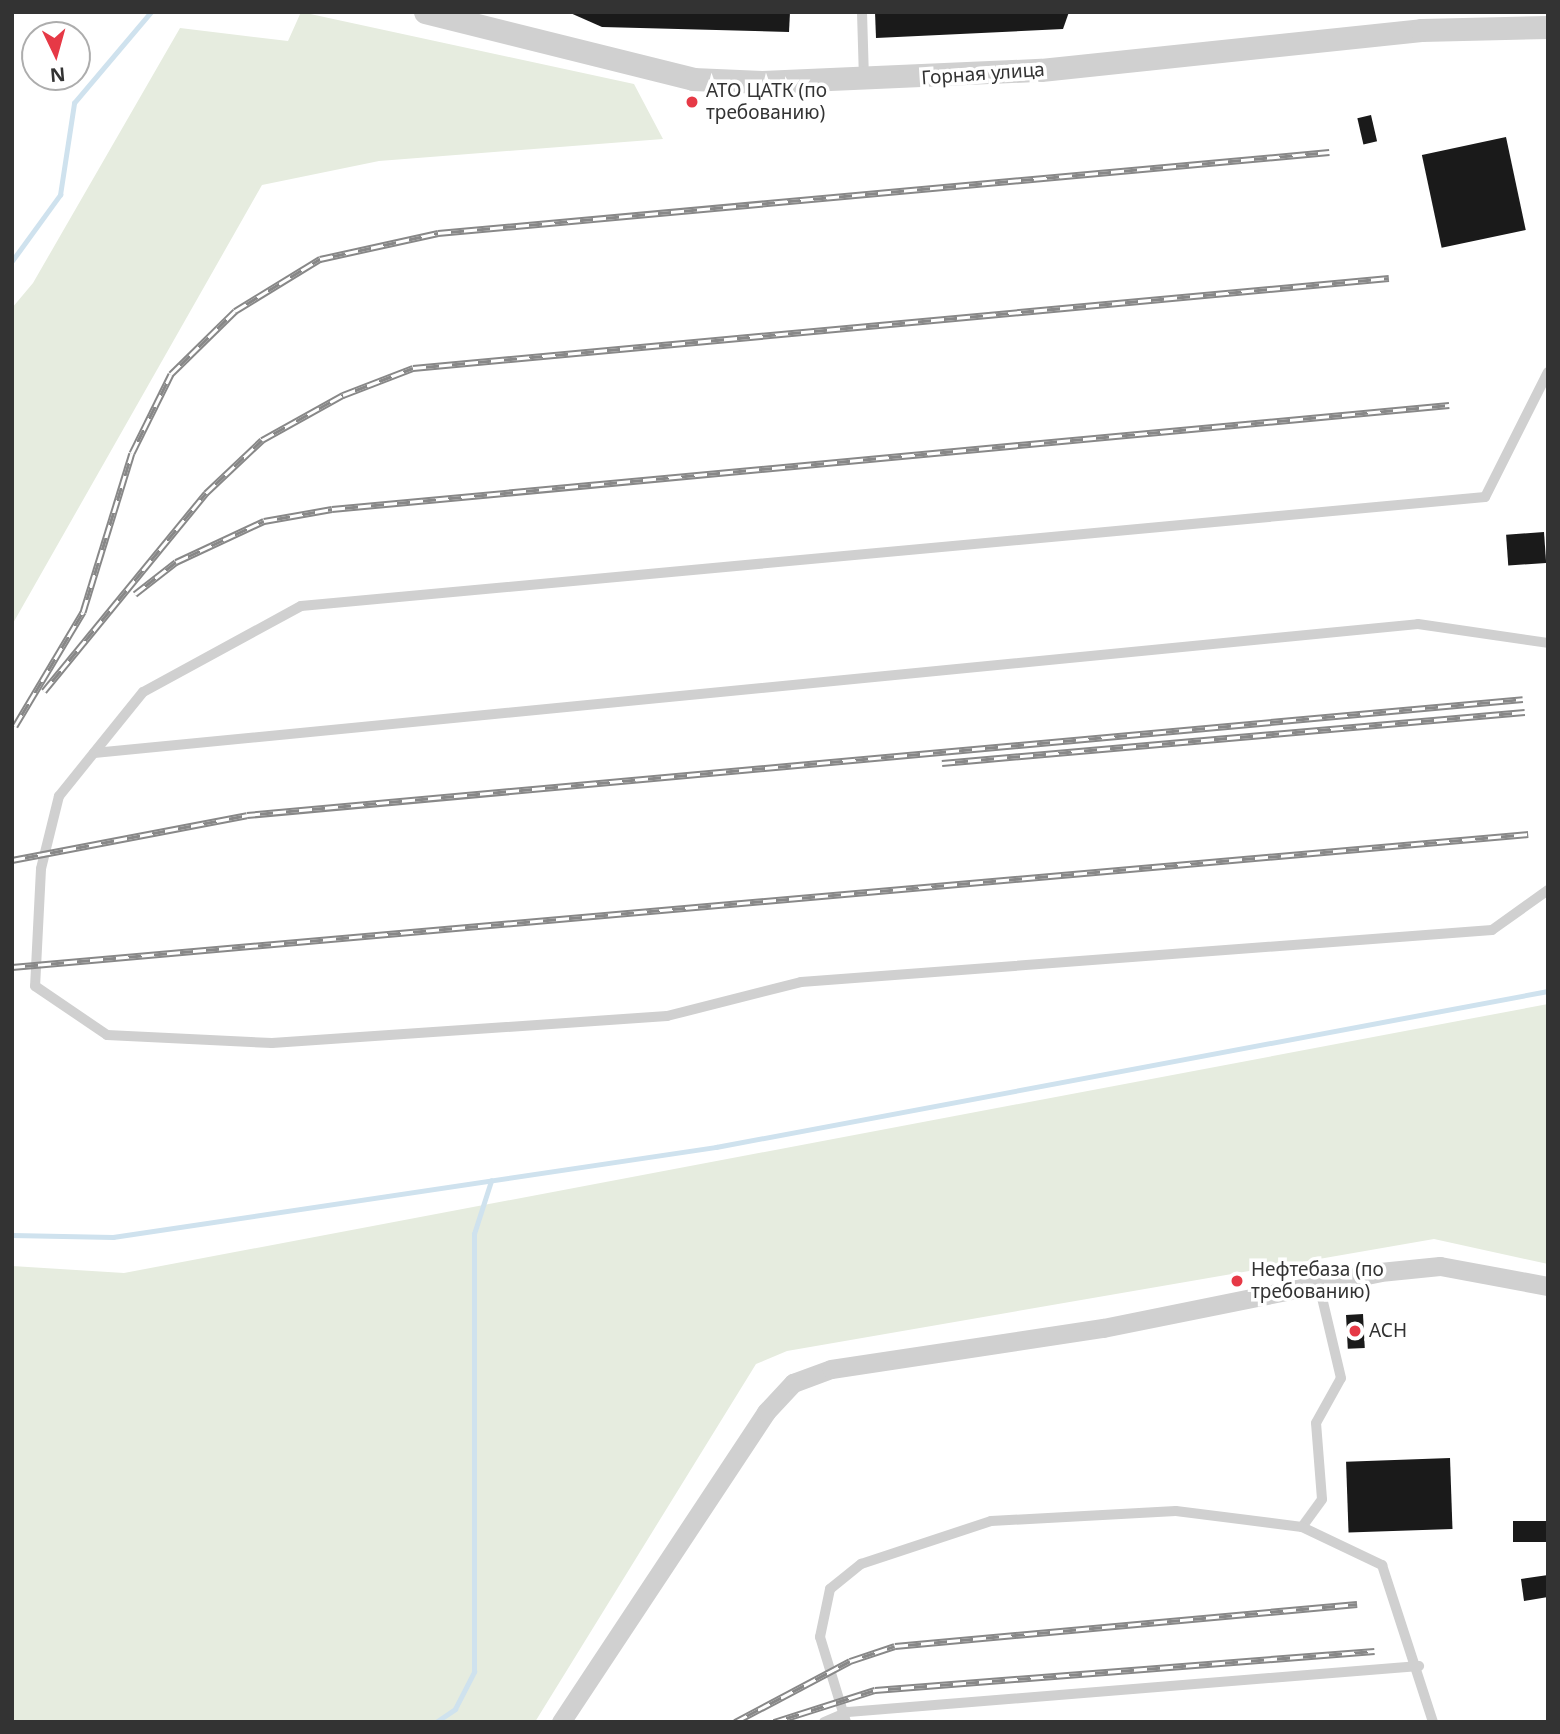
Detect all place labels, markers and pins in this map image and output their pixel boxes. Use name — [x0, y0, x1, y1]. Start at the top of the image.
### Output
place label: АТО ЦАТК (по требованию) — [706, 80, 827, 124]
marker: АТО ЦАТК (по требованию) — [684, 94, 700, 110]
place label: Нефтебаза (по требованию) — [1251, 1259, 1384, 1303]
marker: Нефтебаза (по требованию) — [1229, 1273, 1245, 1289]
place label: АСН — [1369, 1320, 1407, 1342]
marker: АСН — [1347, 1323, 1363, 1339]

